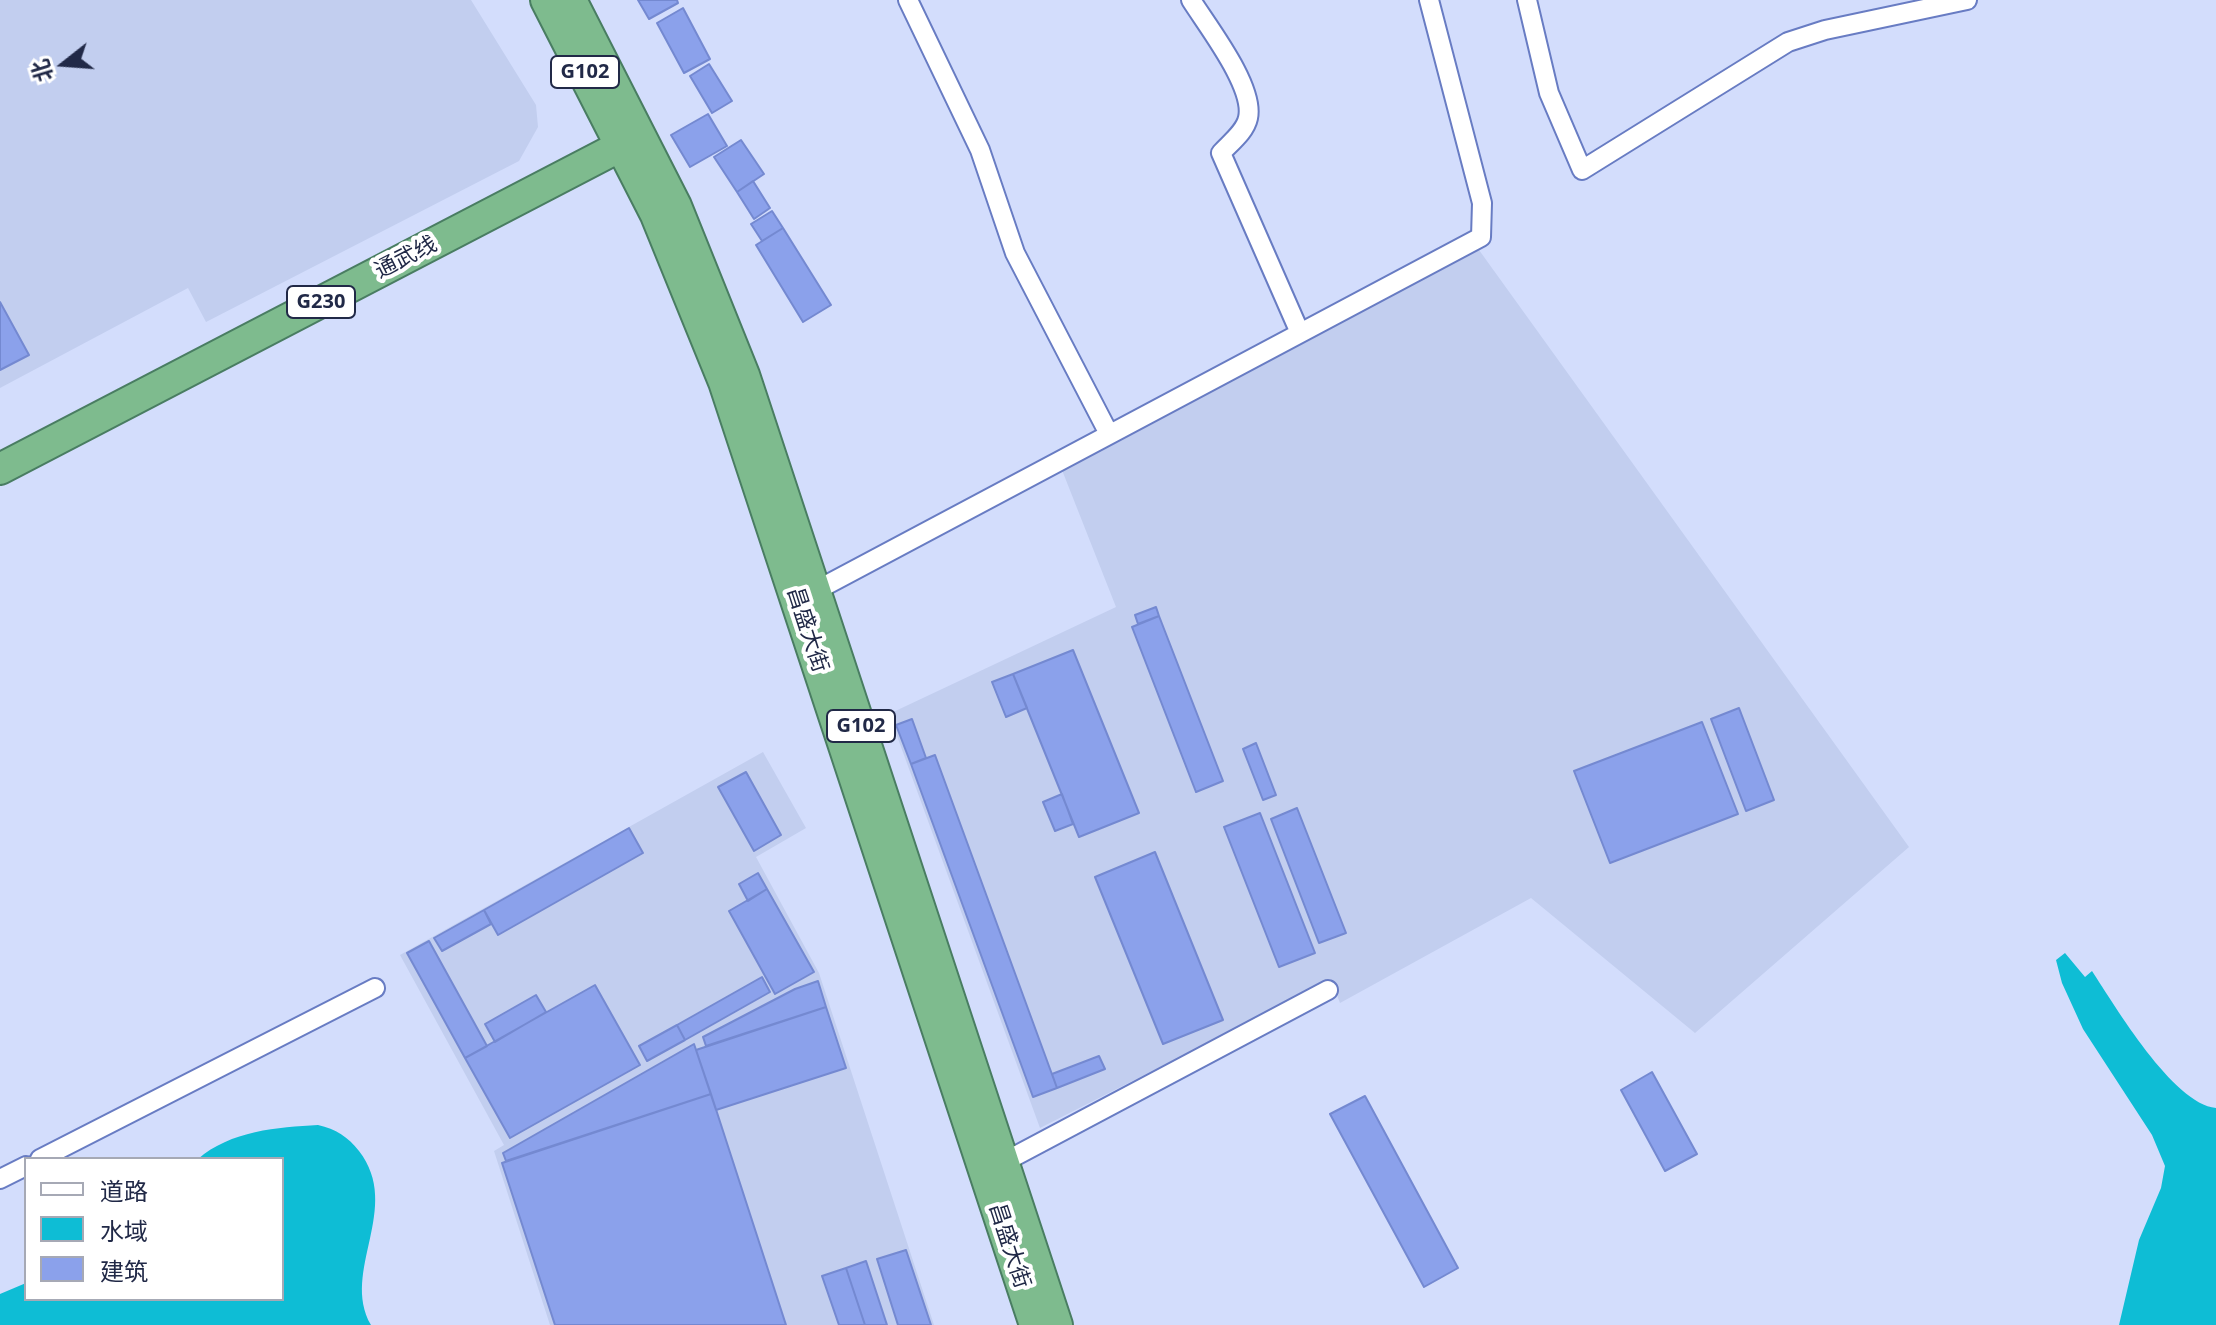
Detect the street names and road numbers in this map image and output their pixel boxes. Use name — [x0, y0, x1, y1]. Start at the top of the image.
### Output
road number: G102 — [551, 56, 619, 88]
street label: 通武线 — [371, 231, 441, 285]
road number: G230 — [287, 286, 355, 318]
street label: 昌盛大街 — [781, 584, 833, 676]
road number: G102 — [827, 710, 895, 742]
street label: 昌盛大街 — [983, 1200, 1035, 1292]

